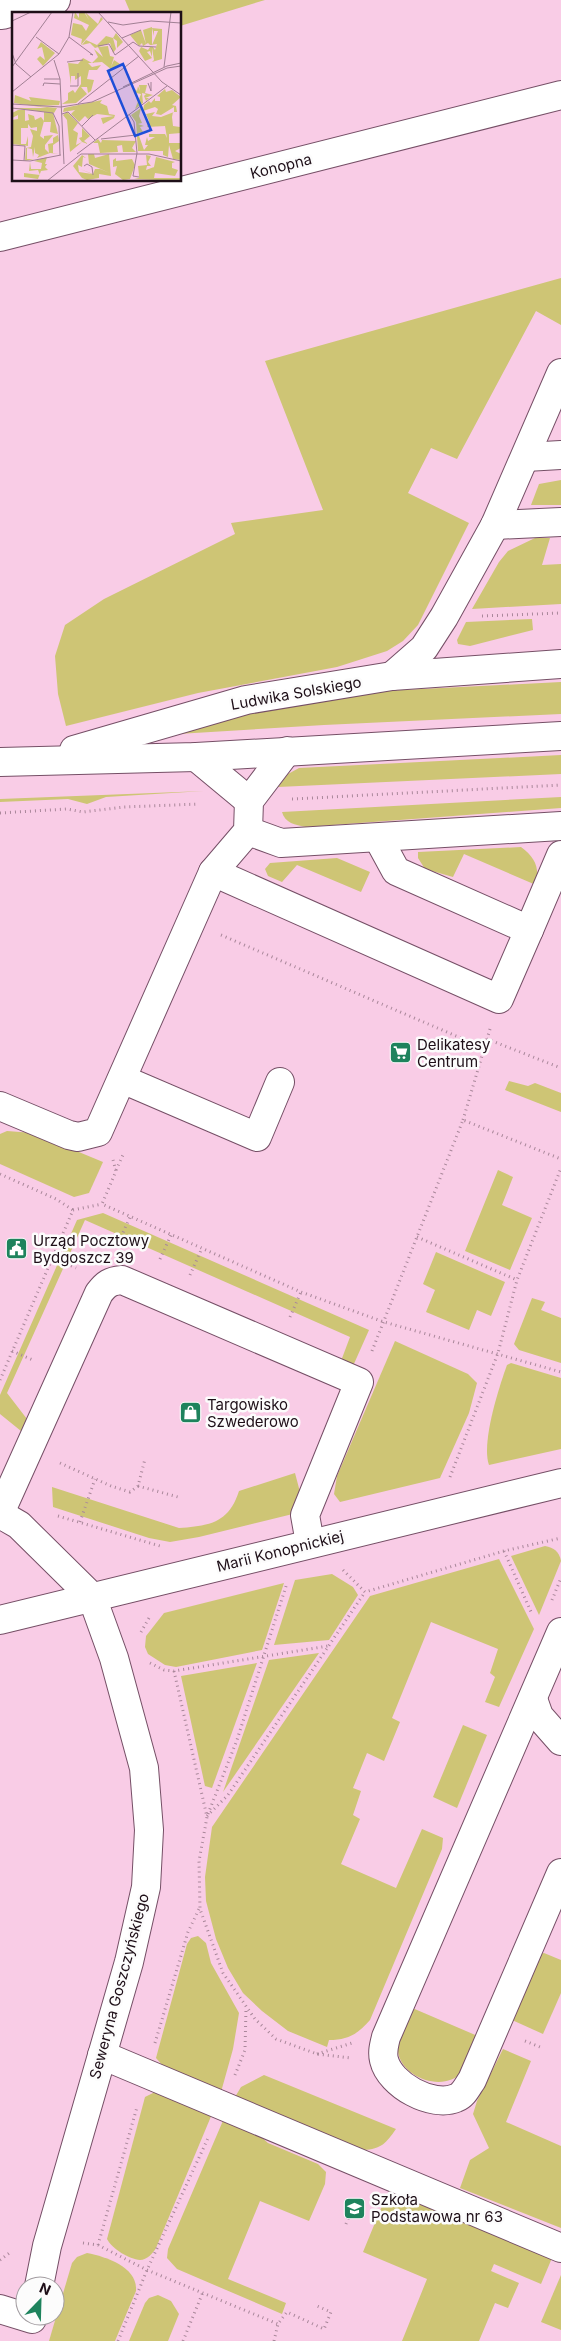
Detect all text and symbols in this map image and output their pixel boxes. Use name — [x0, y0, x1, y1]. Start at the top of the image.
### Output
inset map — [12, 12, 181, 181]
street label: Konopna — [248, 149, 314, 183]
street label: Ludwika Solskiego — [229, 672, 363, 714]
place label: Delikatesy Centrum — [417, 1035, 491, 1071]
supermarket icon: Delikatesy Centrum — [389, 1041, 413, 1065]
place label: Urząd Pocztowy Bydgoszcz 39 — [33, 1231, 150, 1267]
public building icon: Urząd Pocztowy Bydgoszcz 39 — [5, 1237, 29, 1261]
place label: Targowisko Szwederowo — [207, 1395, 299, 1431]
shop icon: Targowisko Szwederowo — [179, 1401, 203, 1425]
street label: Marii Konopnickiej — [215, 1526, 345, 1576]
street label: Seweryna Goszczyńskiego — [85, 1891, 153, 2081]
place label: Szkoła Podstawowa nr 63 — [371, 2190, 503, 2226]
school or university icon: Szkoła Podstawowa nr 63 — [343, 2196, 367, 2220]
north arrow — [15, 2276, 65, 2326]
text: N — [37, 2279, 54, 2298]

